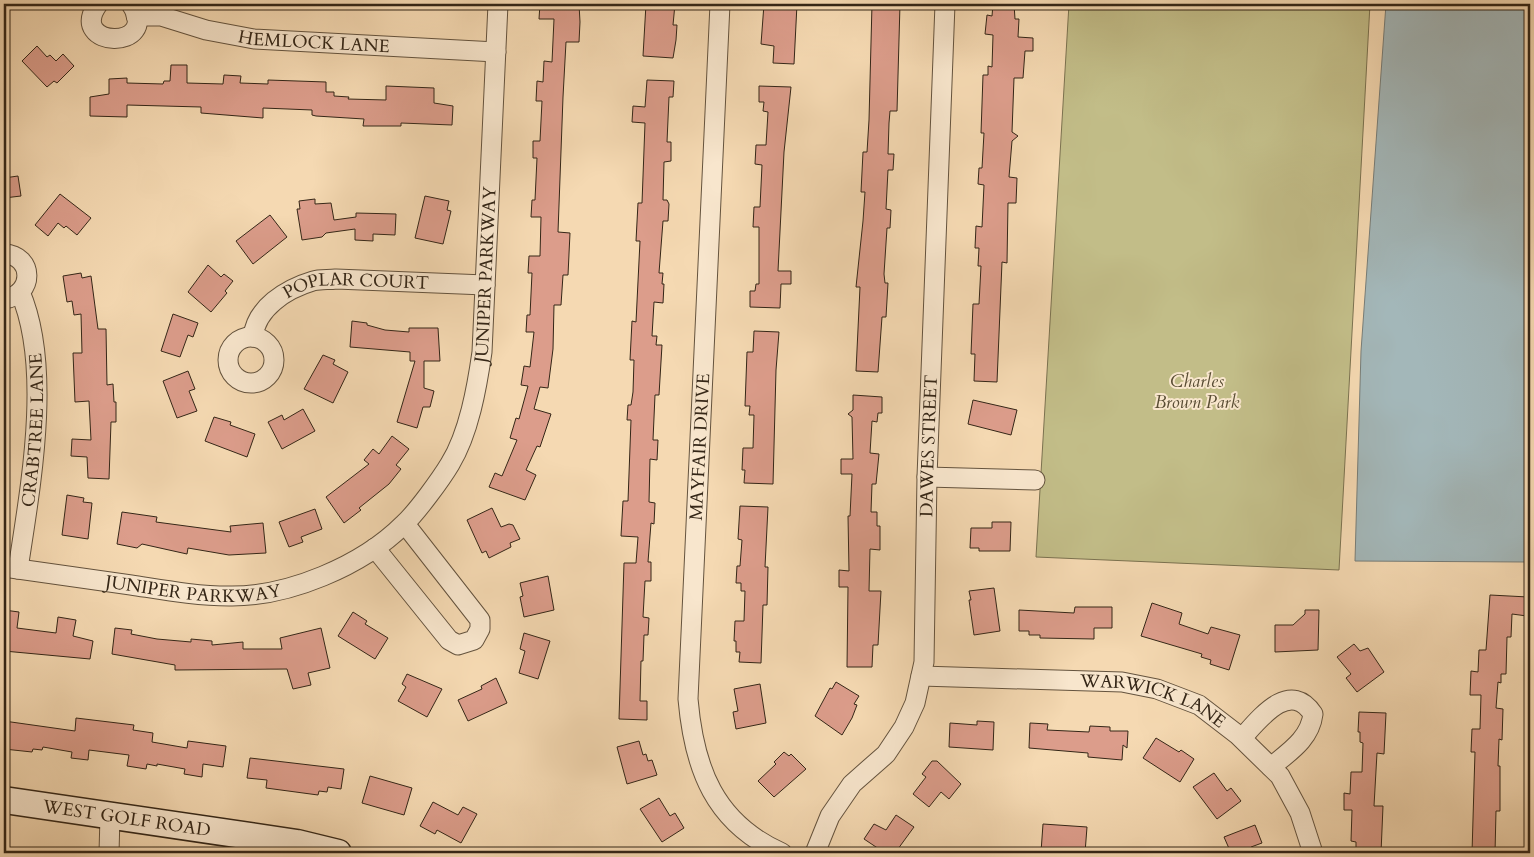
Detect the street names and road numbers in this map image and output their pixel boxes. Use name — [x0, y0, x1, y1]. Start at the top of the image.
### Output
street label: HEMLOCK LANE — [236, 24, 390, 59]
street label: JUNIPER PARKWAY — [468, 185, 502, 368]
street label: POPLAR COURT — [278, 266, 429, 305]
street label: CRABTREE LANE — [15, 352, 50, 509]
street label: MAYFAIR DRIVE — [684, 373, 716, 521]
street label: DAWES STREET — [914, 374, 943, 517]
street label: JUNIPER PARKWAY — [101, 569, 284, 609]
street label: WARWICK LANE — [1079, 668, 1231, 734]
street label: WEST GOLF ROAD — [40, 793, 212, 843]

